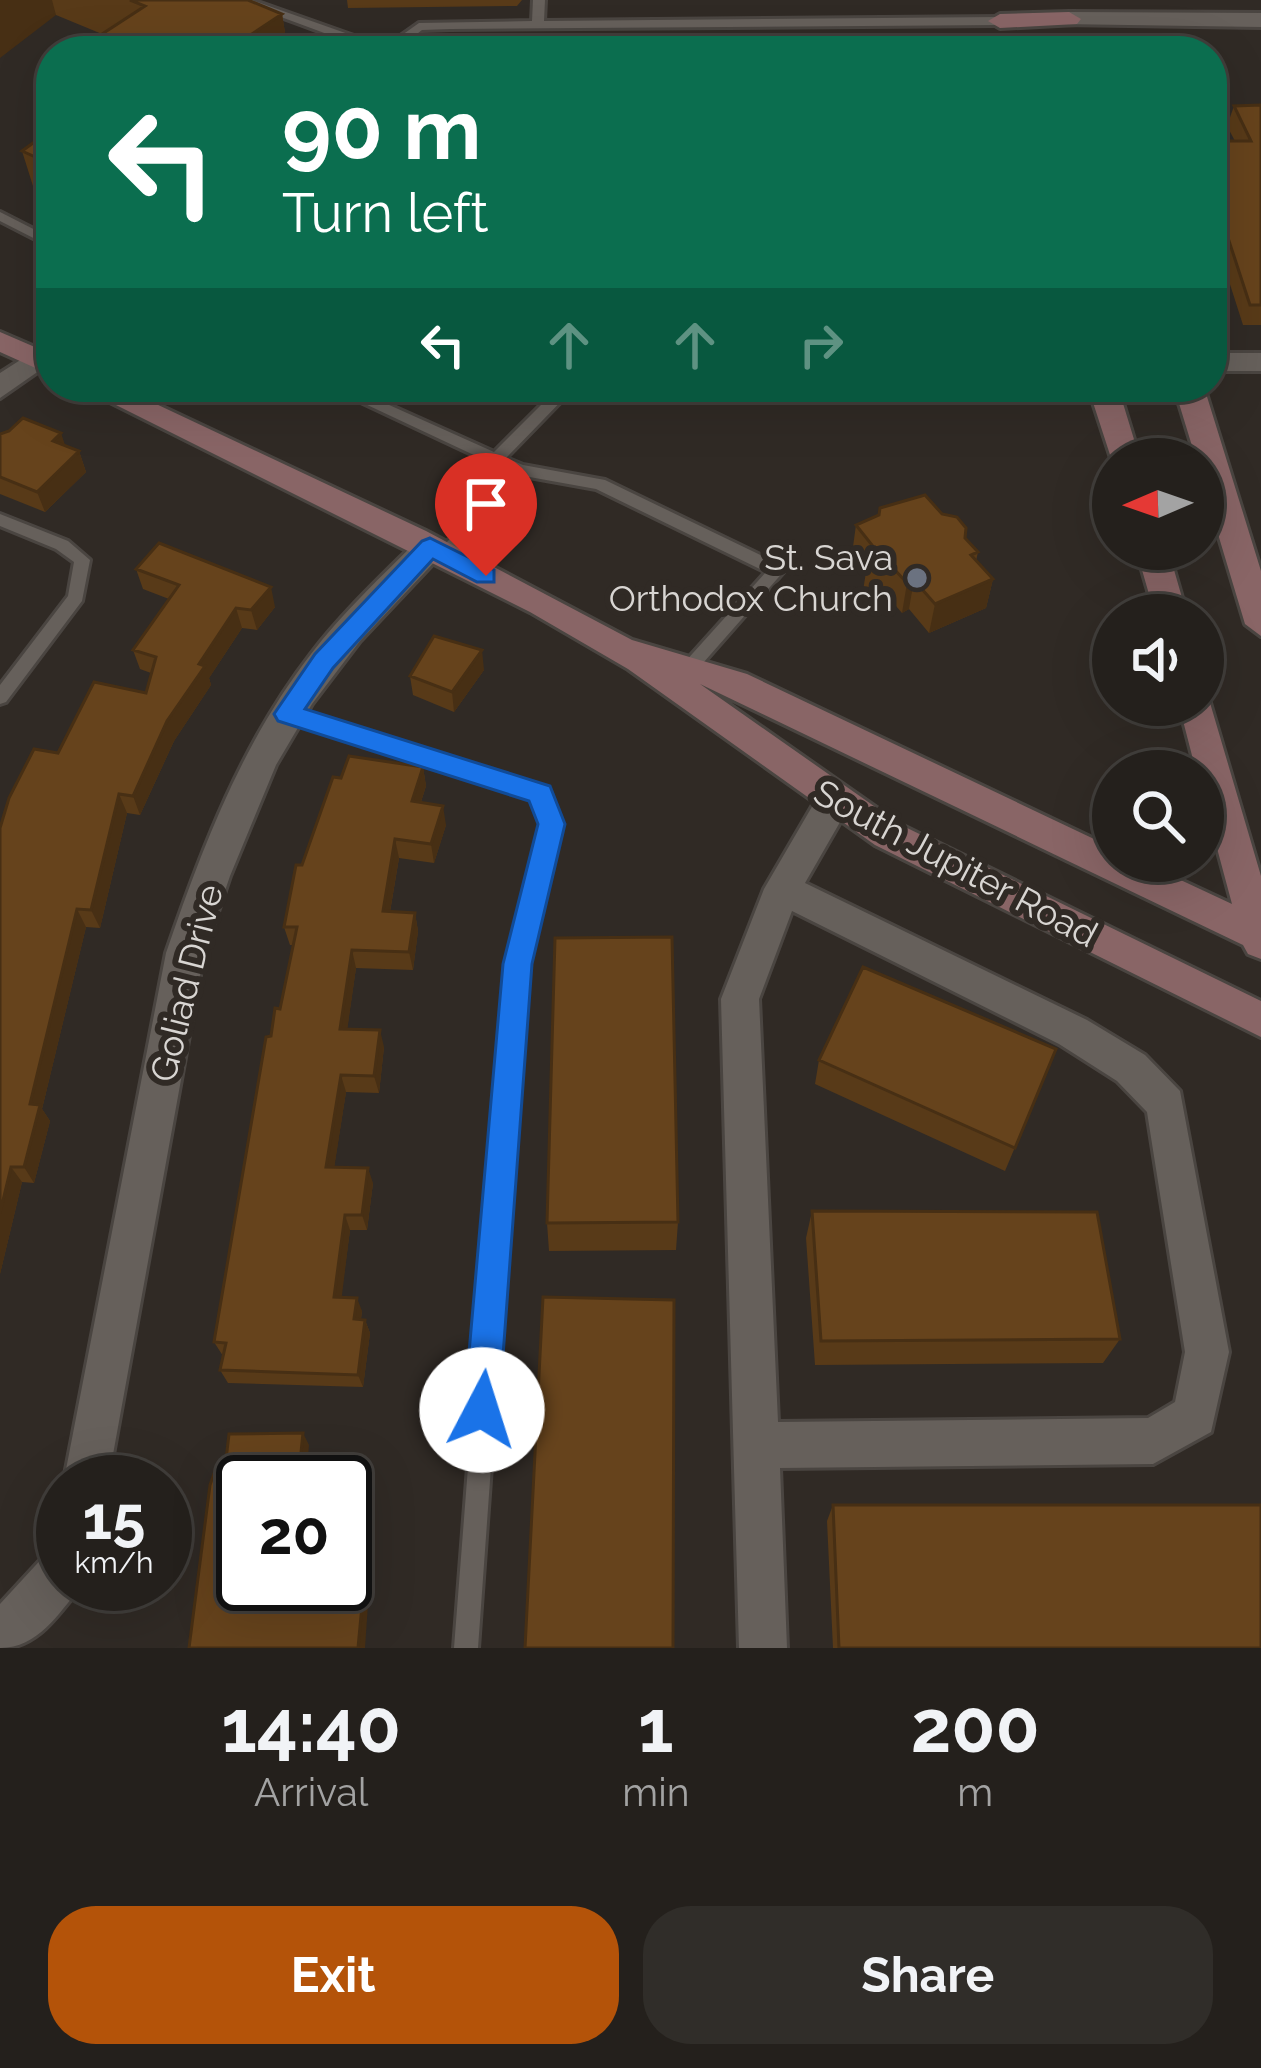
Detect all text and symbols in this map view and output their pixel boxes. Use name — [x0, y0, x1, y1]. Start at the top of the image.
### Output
text: 90 m — [282, 80, 481, 179]
icon: left — [84, 84, 240, 240]
text: Turn left — [282, 181, 489, 245]
icon: left — [410, 312, 476, 378]
icon: ahead — [536, 312, 602, 378]
icon: ahead — [662, 312, 728, 378]
icon: right — [788, 312, 854, 378]
north arrow — [1092, 438, 1224, 570]
map controls — [1092, 438, 1224, 882]
pin — [435, 453, 537, 576]
icon: arrive — [453, 471, 519, 537]
place label: St. Sava Orthodox Church — [609, 536, 893, 619]
marker: St. Sava Orthodox Church — [904, 565, 930, 591]
button: sound — [1092, 594, 1224, 726]
button: search — [1092, 750, 1224, 882]
street label: South Jupiter Road — [807, 771, 1105, 955]
street label: Goliad Drive — [141, 880, 231, 1086]
position arrow — [419, 1347, 545, 1473]
speed limit sign: 20 — [216, 1455, 372, 1611]
text: 15 — [83, 1483, 145, 1553]
text: km/h — [74, 1545, 154, 1580]
text: 14:40 — [221, 1684, 401, 1769]
text: 1 — [638, 1684, 674, 1769]
text: 200 — [911, 1684, 1040, 1769]
text: Arrival — [254, 1769, 368, 1815]
text: min — [622, 1769, 689, 1815]
text: m — [957, 1769, 993, 1815]
button: Exit — [48, 1906, 619, 2044]
button: Share — [643, 1906, 1213, 2044]

